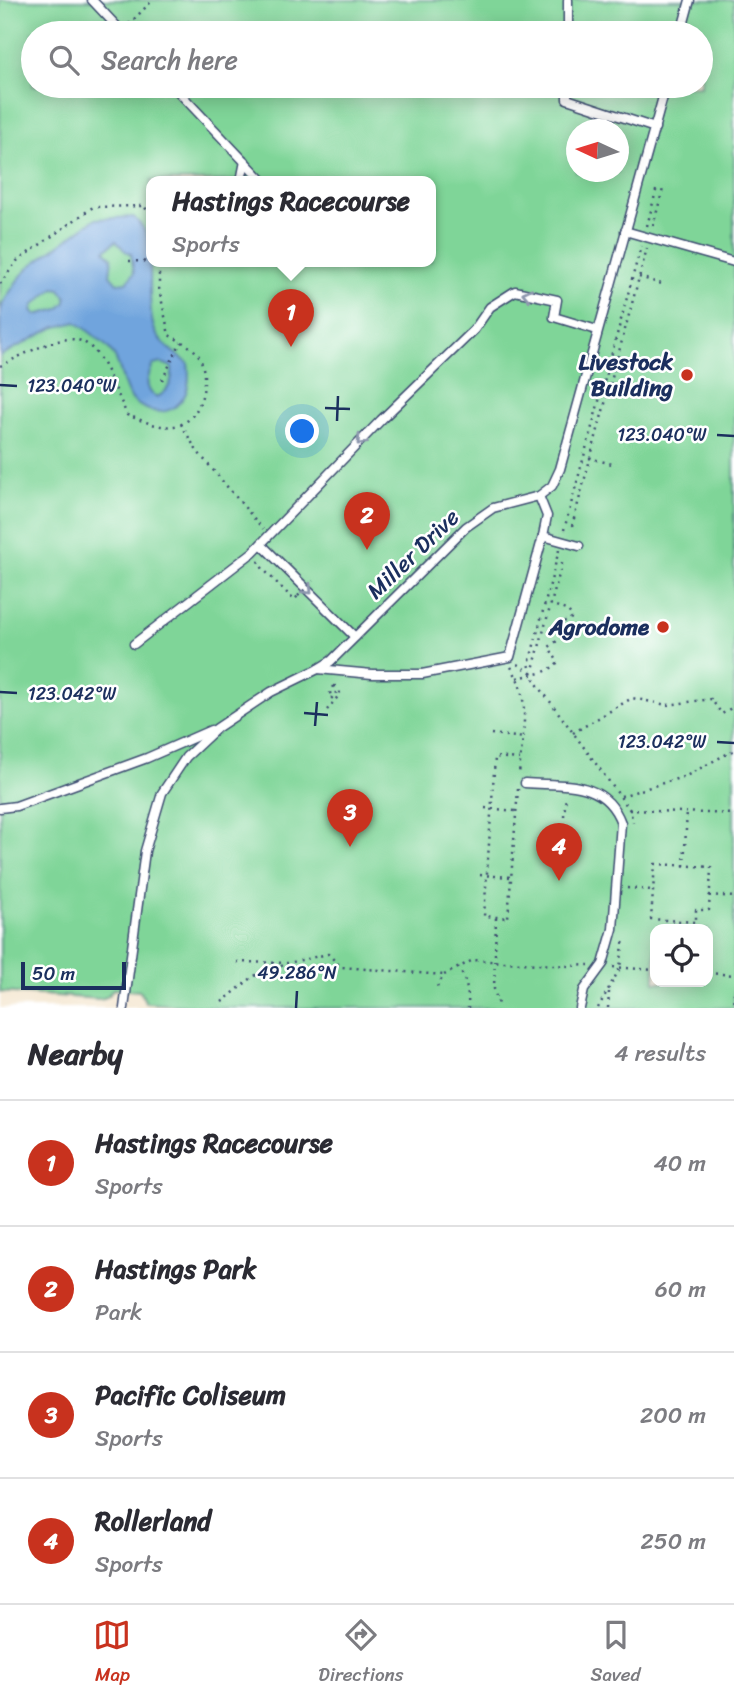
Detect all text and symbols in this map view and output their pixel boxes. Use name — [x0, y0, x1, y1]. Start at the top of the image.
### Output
search box — [21, 21, 713, 98]
text: Search here — [101, 37, 238, 83]
icon: search — [45, 41, 83, 79]
north arrow — [566, 119, 629, 182]
popup — [146, 176, 436, 267]
text: Hastings Racecourse — [172, 178, 410, 224]
text: Sports — [172, 224, 240, 265]
one-way arrow — [521, 287, 533, 302]
pin: 1 — [268, 289, 314, 347]
place label: Livestock Building — [579, 342, 674, 409]
marker: Livestock Building — [679, 367, 695, 383]
text: 123.040°W — [27, 370, 118, 402]
your location — [285, 414, 319, 448]
text: 123.040°W — [617, 419, 708, 451]
one-way arrow — [357, 432, 370, 445]
pin: 2 — [344, 492, 390, 550]
street label: Miller Drive — [356, 498, 470, 610]
one-way arrow — [300, 582, 313, 595]
place label: Agrodome — [548, 607, 650, 648]
marker: Agrodome — [655, 619, 671, 635]
text: 123.042°W — [28, 678, 117, 710]
text: 123.042°W — [618, 726, 707, 758]
pin: 3 — [327, 789, 373, 847]
pin: 4 — [536, 823, 582, 881]
map controls — [650, 924, 713, 987]
button: locate — [650, 924, 713, 987]
text: 50 m — [32, 957, 75, 990]
text: 49.286°N — [257, 957, 337, 989]
scale bar — [21, 959, 126, 991]
text: Nearby — [28, 1027, 123, 1081]
text: 4 results — [614, 1033, 706, 1074]
text: Hastings Racecourse — [95, 1120, 333, 1166]
text: 1 — [46, 1143, 56, 1184]
text: 40 m — [653, 1143, 706, 1184]
text: Sports — [95, 1166, 163, 1207]
text: Hastings Park — [95, 1246, 256, 1292]
text: 2 — [44, 1269, 58, 1310]
text: 60 m — [655, 1269, 706, 1310]
text: Park — [95, 1292, 142, 1333]
text: Pacific Coliseum — [95, 1372, 286, 1418]
text: 3 — [45, 1395, 57, 1436]
text: 200 m — [640, 1395, 706, 1436]
text: Sports — [95, 1418, 163, 1459]
text: Rollerland — [95, 1498, 211, 1544]
text: 4 — [44, 1521, 58, 1562]
text: 250 m — [640, 1521, 706, 1562]
text: Sports — [95, 1544, 163, 1585]
tab: Map — [93, 1616, 131, 1691]
tab: Directions — [318, 1616, 404, 1691]
tab: Saved — [590, 1616, 641, 1691]

